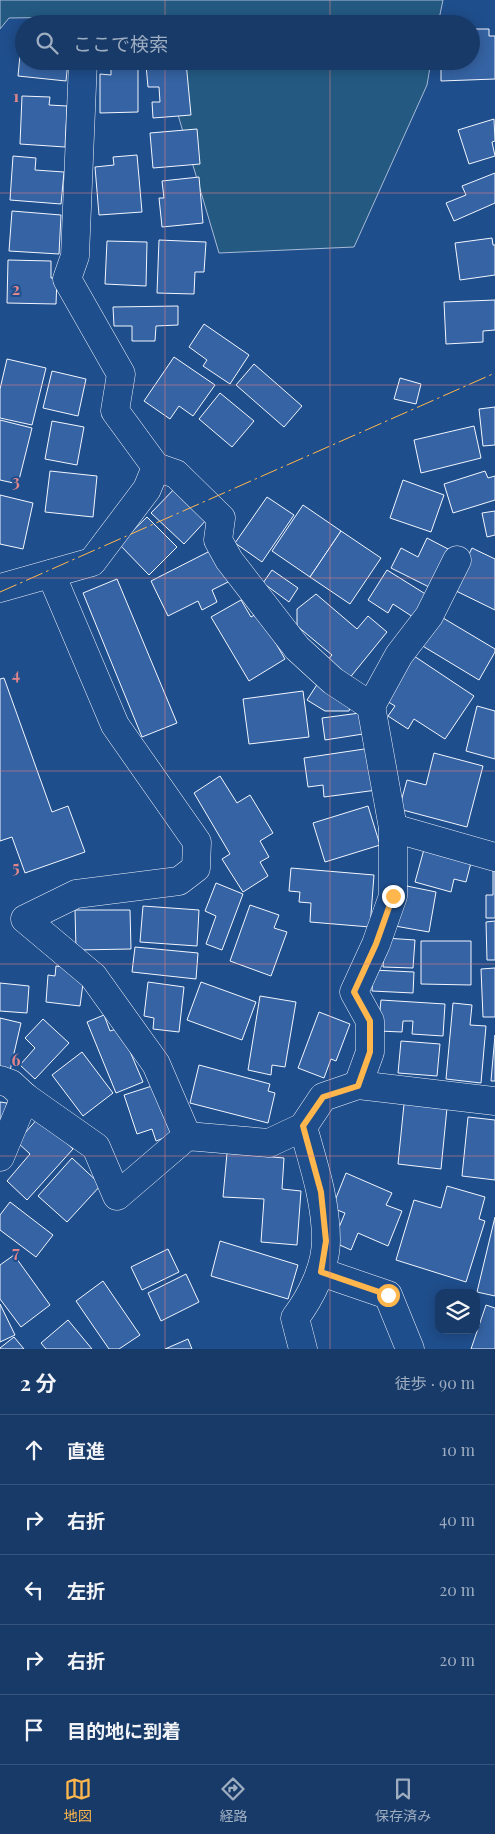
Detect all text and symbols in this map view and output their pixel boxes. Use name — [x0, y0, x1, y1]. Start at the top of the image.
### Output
search box — [15, 15, 480, 70]
icon: search — [33, 29, 61, 57]
text: ここで検索 — [73, 30, 168, 56]
text: 1 — [13, 85, 19, 106]
text: 2 — [12, 278, 20, 299]
text: 3 — [12, 470, 20, 491]
text: 4 — [12, 663, 20, 684]
text: 5 — [12, 856, 20, 877]
route end — [382, 885, 405, 908]
text: 6 — [12, 1049, 21, 1070]
text: 7 — [12, 1241, 20, 1262]
route start — [377, 1284, 400, 1307]
map controls — [435, 1289, 480, 1334]
button: layers — [435, 1289, 480, 1334]
text: 2 分 — [20, 1368, 57, 1396]
text: 徒歩 · 90 m — [395, 1372, 475, 1393]
icon: ahead — [20, 1436, 48, 1464]
text: 直進 — [67, 1437, 105, 1463]
text: 10 m — [441, 1439, 475, 1460]
icon: right — [20, 1506, 48, 1534]
text: 右折 — [67, 1507, 105, 1533]
text: 40 m — [439, 1509, 475, 1530]
icon: left — [20, 1576, 48, 1604]
text: 左折 — [67, 1577, 105, 1603]
text: 20 m — [440, 1579, 475, 1600]
icon: right — [20, 1646, 48, 1674]
text: 右折 — [67, 1647, 105, 1673]
text: 20 m — [440, 1649, 475, 1670]
icon: arrive — [20, 1716, 48, 1744]
text: 目的地に到着 — [67, 1717, 181, 1743]
tab: 地図 — [64, 1775, 92, 1825]
tab: 経路 — [219, 1775, 247, 1825]
tab: 保存済み — [375, 1775, 431, 1825]

